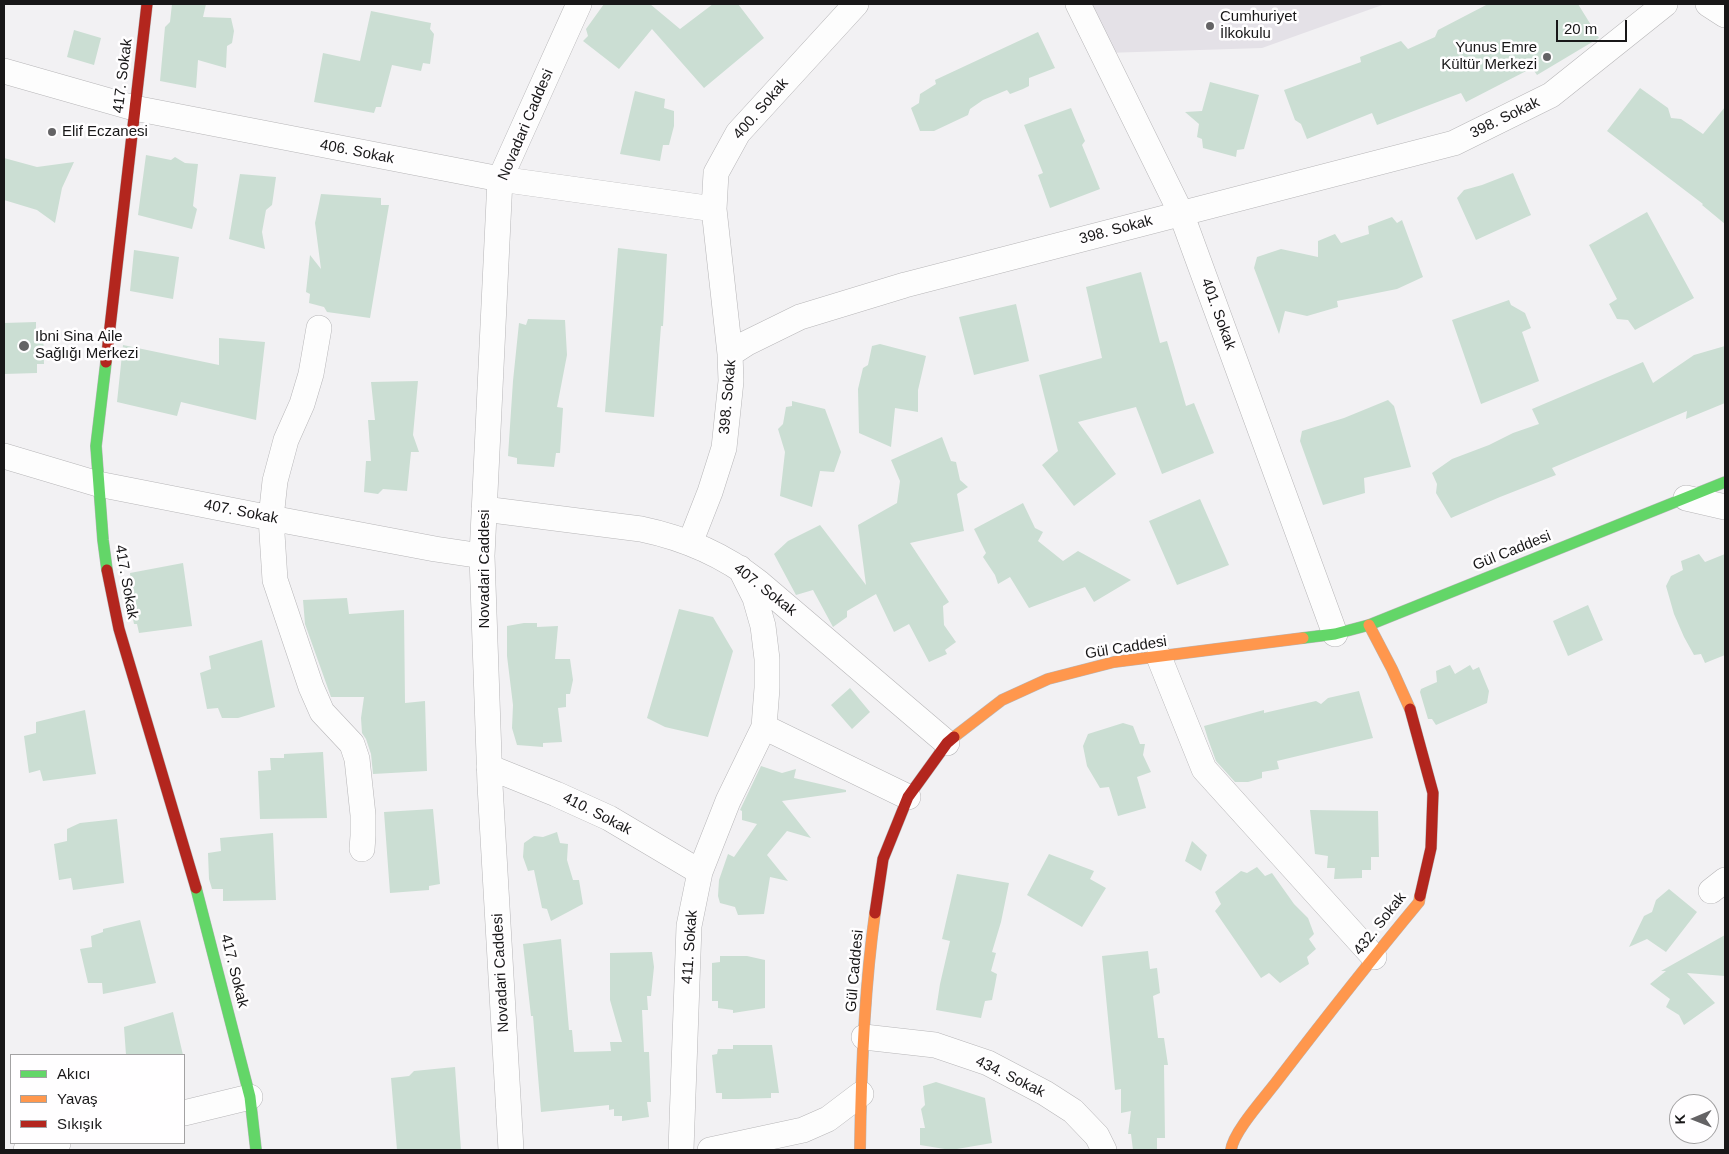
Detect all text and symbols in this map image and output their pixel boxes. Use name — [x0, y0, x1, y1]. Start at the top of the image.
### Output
place label: Cumhuriyet İlkokulu — [1220, 8, 1297, 43]
scale bar — [1559, 10, 1630, 42]
marker: Cumhuriyet İlkokulu — [1204, 20, 1216, 32]
text: 20 m — [1564, 20, 1597, 37]
street label: 417. Sokak — [109, 38, 137, 114]
place label: Yunus Emre Kültür Merkezi — [1441, 39, 1537, 74]
marker: Yunus Emre Kültür Merkezi — [1541, 51, 1553, 63]
street label: Novadari Caddesi — [494, 67, 558, 183]
street label: 400. Sokak — [730, 75, 792, 143]
street label: 398. Sokak — [1467, 93, 1543, 143]
place label: Elif Eczanesi — [62, 123, 148, 141]
marker: Elif Eczanesi — [46, 126, 58, 138]
street label: 406. Sokak — [318, 136, 396, 168]
street label: 398. Sokak — [1077, 212, 1155, 248]
street label: 401. Sokak — [1197, 276, 1239, 352]
place label: Ibni Sina Aile Sağlığı Merkezi — [35, 328, 138, 363]
marker: Ibni Sina Aile Sağlığı Merkezi — [17, 339, 31, 353]
street label: 398. Sokak — [716, 359, 740, 435]
street label: 407. Sokak — [202, 496, 280, 528]
street label: Novadari Caddesi — [476, 509, 494, 629]
street label: Gül Caddesi — [1470, 527, 1554, 575]
street label: 417. Sokak — [111, 543, 141, 621]
street label: 407. Sokak — [730, 560, 800, 620]
street label: Gül Caddesi — [1084, 633, 1168, 663]
street label: 410. Sokak — [559, 789, 635, 839]
street label: 432. Sokak — [1350, 889, 1410, 959]
street label: 411. Sokak — [678, 909, 702, 985]
street label: Novadari Caddesi — [489, 913, 513, 1033]
street label: Gül Caddesi — [842, 929, 868, 1013]
street label: 417. Sokak — [216, 932, 252, 1010]
street label: 434. Sokak — [972, 1052, 1048, 1102]
legend — [10, 1054, 185, 1144]
text: Akıcı — [57, 1065, 90, 1082]
text: Yavaş — [57, 1090, 98, 1107]
north arrow — [1669, 1094, 1719, 1144]
text: K — [1672, 1114, 1688, 1124]
text: Sıkışık — [57, 1115, 102, 1132]

